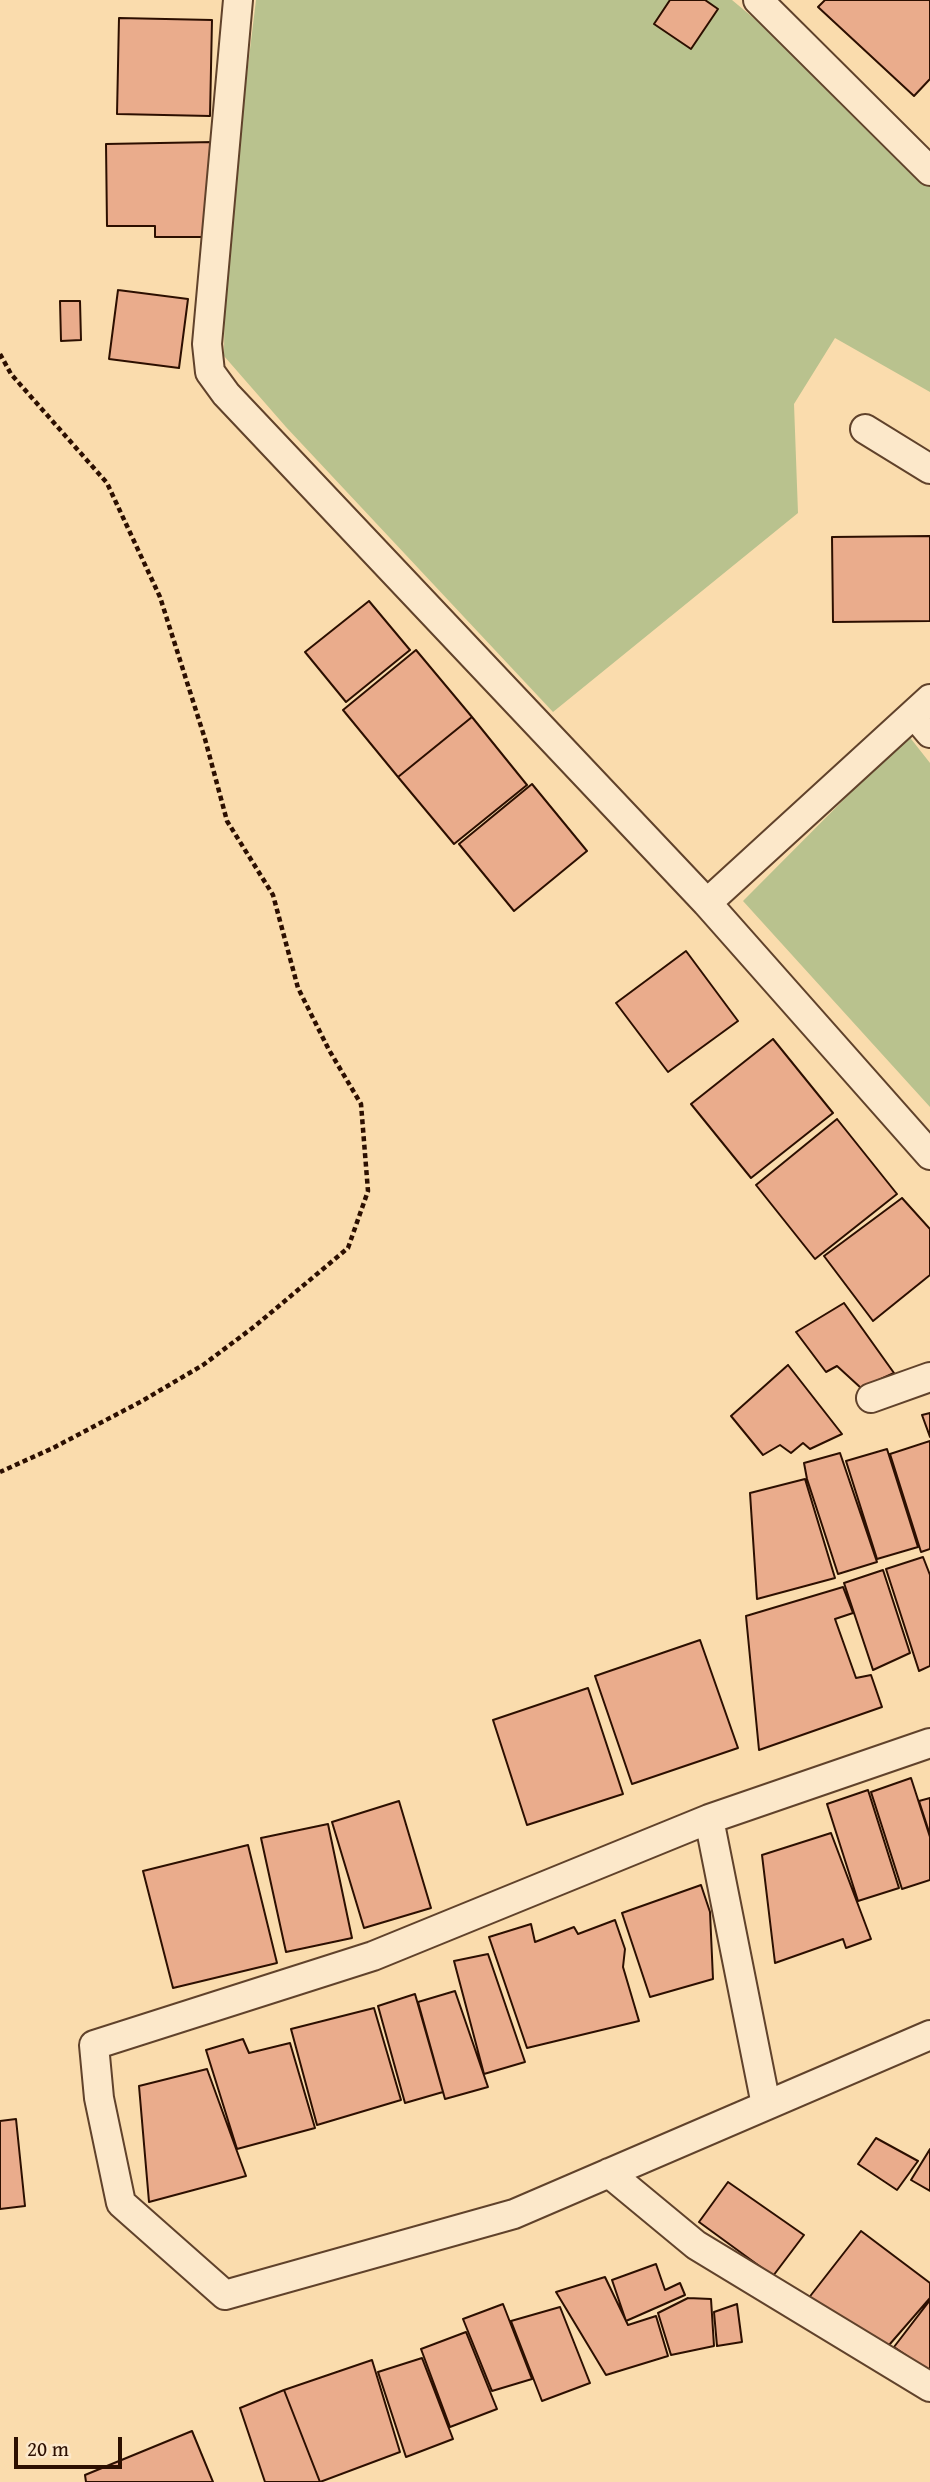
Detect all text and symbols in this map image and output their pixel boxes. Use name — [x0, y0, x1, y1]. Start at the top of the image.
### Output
scale bar — [18, 2422, 126, 2466]
text: 20 m — [27, 2433, 69, 2464]

